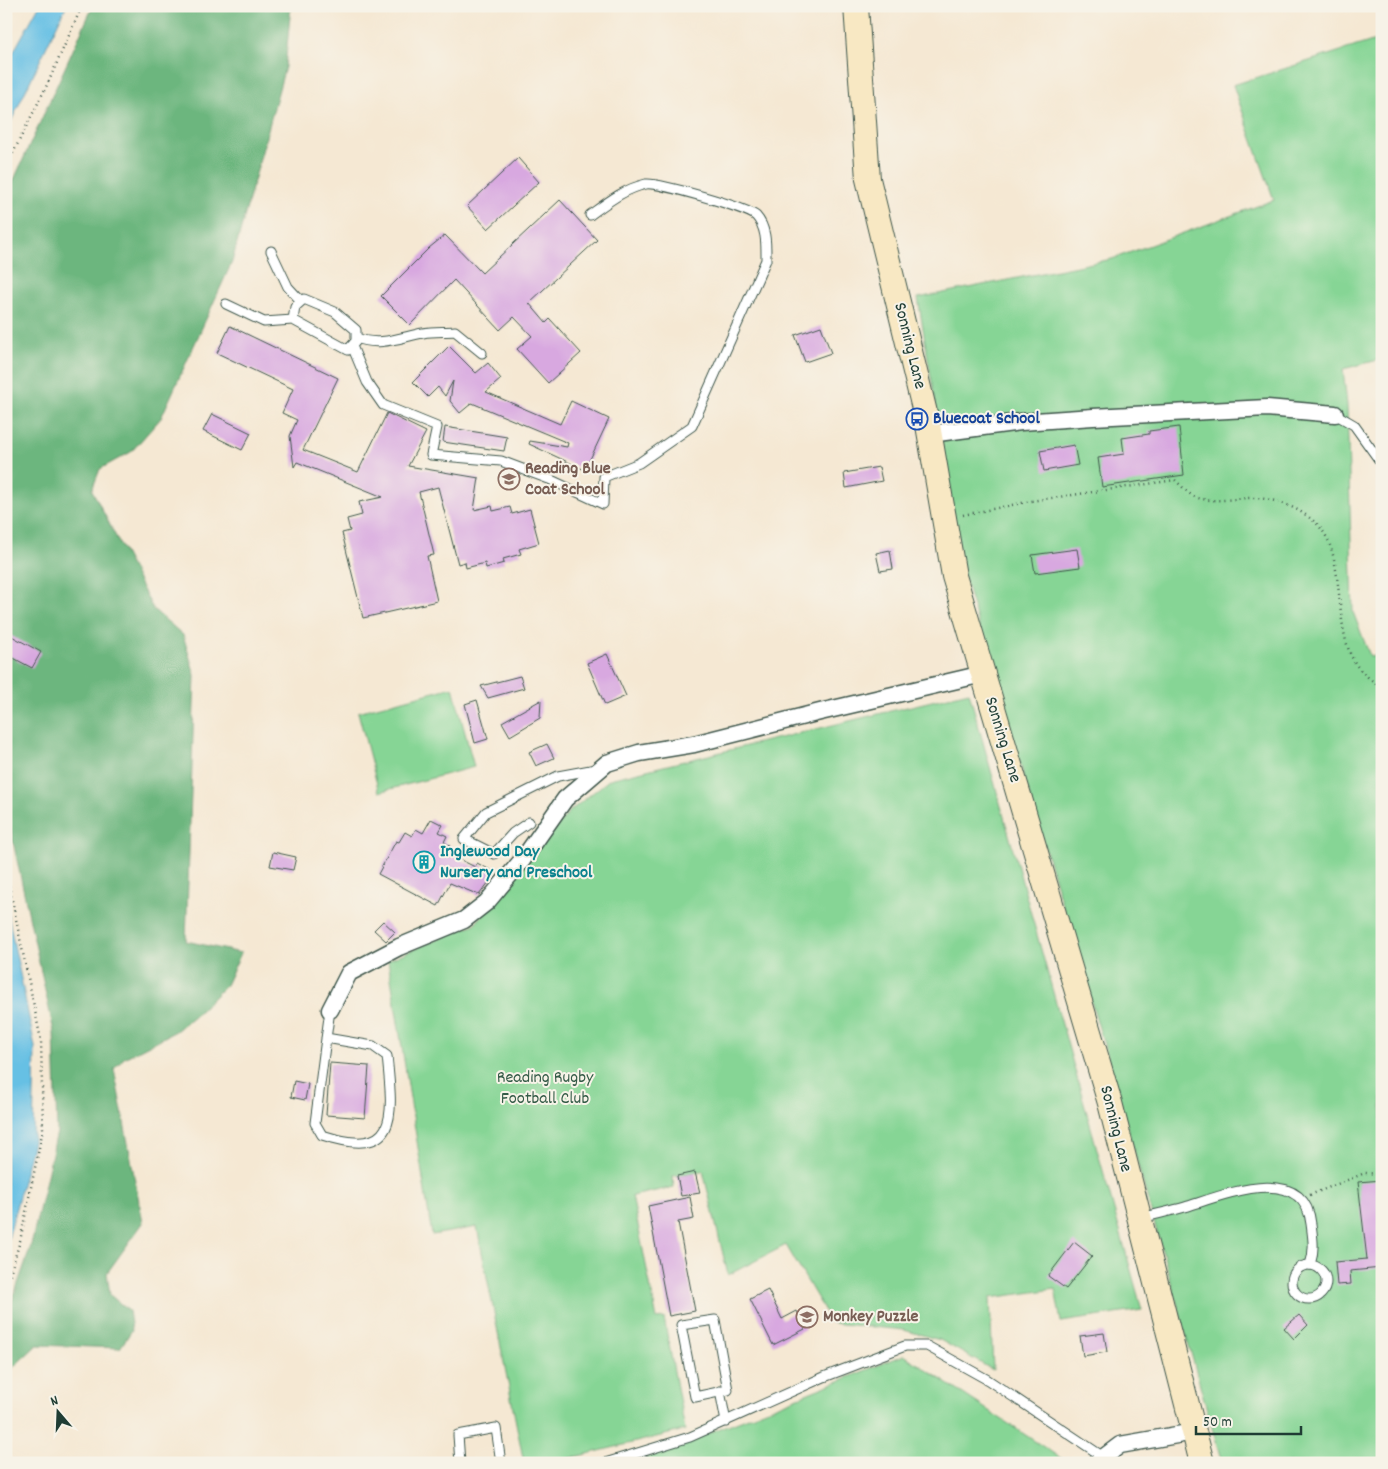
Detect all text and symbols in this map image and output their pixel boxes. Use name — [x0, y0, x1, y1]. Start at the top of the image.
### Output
street label: Sonning Lane — [886, 300, 932, 392]
bus stop icon: Bluecoat School — [905, 407, 929, 431]
place label: Bluecoat School — [933, 407, 1040, 432]
place label: Reading Blue Coat School — [525, 457, 611, 503]
school or university icon: Reading Blue Coat School — [497, 467, 521, 491]
street label: Sonning Lane — [977, 694, 1027, 786]
place label: Inglewood Day Nursery and Preschool — [440, 840, 593, 886]
building icon: Inglewood Day Nursery and Preschool — [412, 850, 436, 874]
park label: Reading Rugby Football Club — [497, 1066, 594, 1112]
street label: Sonning Lane — [1092, 1083, 1138, 1175]
school or university icon: Monkey Puzzle — [795, 1305, 819, 1329]
place label: Monkey Puzzle — [823, 1305, 918, 1330]
north arrow — [32, 1386, 82, 1436]
text: N — [48, 1391, 61, 1412]
scale bar — [1196, 1404, 1300, 1436]
text: 50 m — [1203, 1412, 1232, 1434]

